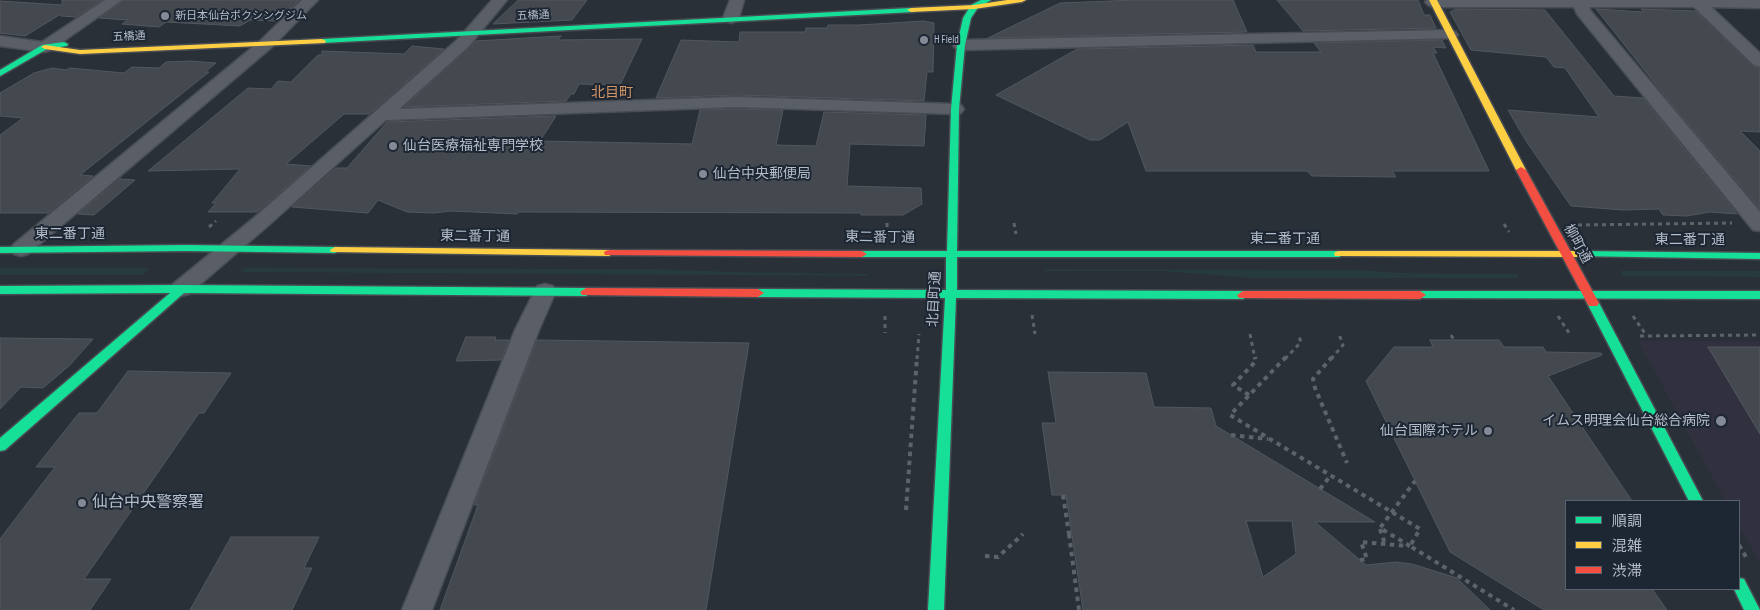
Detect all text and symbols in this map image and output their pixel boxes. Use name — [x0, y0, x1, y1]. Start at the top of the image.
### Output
place label: 新日本仙台ボクシングジム — [175, 9, 307, 23]
street label: 五橋通 — [516, 9, 550, 23]
marker: 新日本仙台ボクシングジム — [159, 10, 171, 22]
street label: 五橋通 — [112, 30, 146, 44]
place label: H Field — [934, 33, 959, 47]
marker: H Field — [918, 34, 930, 46]
district label: 北目町 — [591, 85, 633, 101]
place label: 仙台医療福祉専門学校 — [403, 138, 543, 154]
marker: 仙台医療福祉専門学校 — [387, 140, 399, 152]
place label: 仙台中央郵便局 — [713, 166, 811, 182]
marker: 仙台中央郵便局 — [697, 168, 709, 180]
street label: 柳町通 — [1559, 222, 1595, 266]
street label: 東二番丁通 — [35, 226, 105, 242]
street label: 東二番丁通 — [440, 228, 510, 246]
street label: 東二番丁通 — [845, 229, 915, 247]
street label: 東二番丁通 — [1250, 231, 1320, 247]
street label: 東二番丁通 — [1655, 232, 1725, 248]
street label: 北目町通 — [925, 271, 945, 327]
place label: イムス明理会仙台総合病院 — [1542, 413, 1710, 429]
marker: イムス明理会仙台総合病院 — [1714, 414, 1728, 428]
place label: 仙台国際ホテル — [1380, 423, 1478, 439]
marker: 仙台国際ホテル — [1482, 425, 1494, 437]
place label: 仙台中央警察署 — [92, 493, 204, 513]
marker: 仙台中央警察署 — [76, 497, 88, 509]
legend — [1565, 500, 1740, 590]
text: 順調 — [1612, 512, 1642, 531]
text: 混雑 — [1612, 537, 1642, 556]
text: 渋滞 — [1612, 562, 1642, 581]

